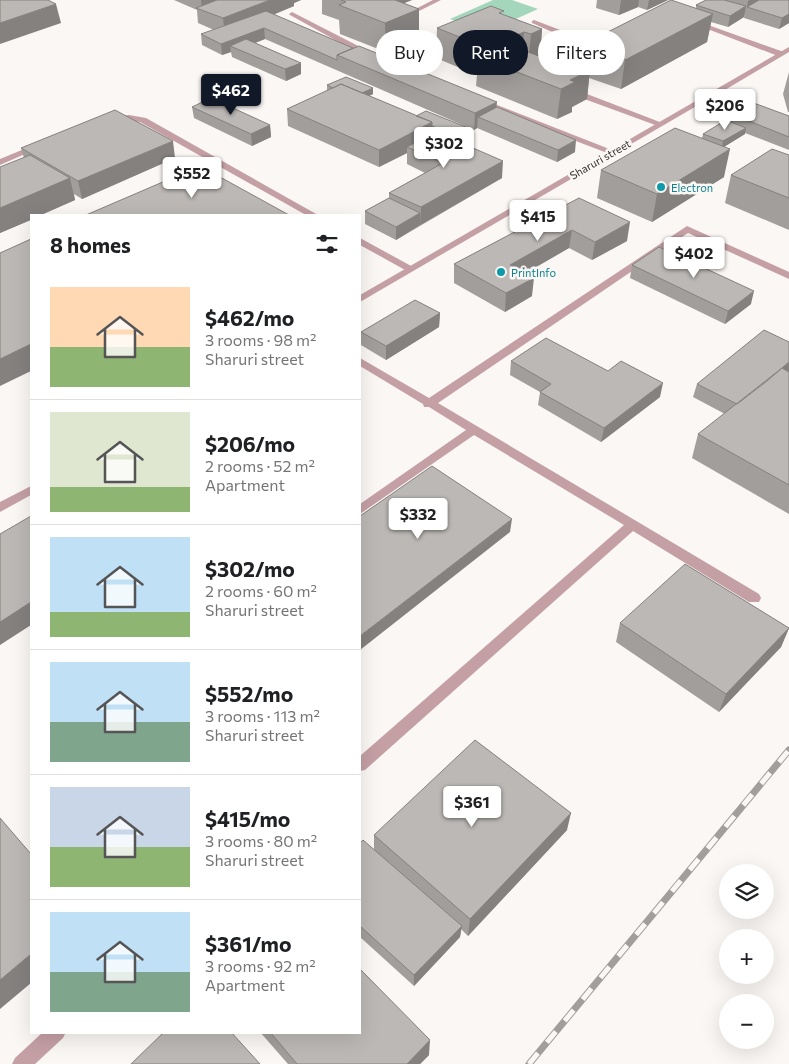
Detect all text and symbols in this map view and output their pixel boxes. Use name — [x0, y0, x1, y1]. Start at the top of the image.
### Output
chip: Buy — [376, 30, 443, 75]
chip: Rent — [453, 30, 528, 75]
chip: Filters — [538, 30, 625, 75]
pin: $462 — [201, 74, 261, 116]
text: $462 — [212, 80, 250, 99]
pin: $206 — [695, 88, 755, 131]
text: $206 — [706, 95, 744, 114]
pin: $302 — [414, 126, 474, 169]
text: $302 — [425, 133, 463, 152]
street label: Sharuri street — [567, 136, 633, 182]
pin: $552 — [162, 156, 222, 199]
text: $552 — [174, 163, 210, 182]
marker: Electron — [655, 181, 667, 193]
place label: Electron — [671, 181, 713, 194]
pin: $415 — [508, 200, 568, 242]
text: $415 — [520, 206, 556, 225]
icon: filters — [313, 230, 341, 258]
text: 8 homes — [50, 232, 131, 257]
pin: $402 — [664, 236, 724, 279]
text: $402 — [675, 243, 713, 262]
marker: PrintInfo — [495, 266, 507, 278]
place label: PrintInfo — [511, 266, 556, 279]
text: $462/mo — [205, 305, 294, 330]
icon: home — [90, 307, 150, 367]
text: 3 rooms · 98 m² — [205, 330, 316, 349]
text: Sharuri street — [205, 349, 304, 368]
text: $206/mo — [205, 431, 295, 456]
icon: home — [90, 432, 150, 492]
text: 2 rooms · 52 m² — [205, 456, 315, 475]
text: Apartment — [205, 475, 285, 494]
pin: $332 — [388, 498, 448, 540]
text: $332 — [400, 504, 436, 523]
text: $302/mo — [205, 556, 295, 581]
icon: home — [90, 557, 150, 617]
text: 2 rooms · 60 m² — [205, 581, 317, 600]
text: Sharuri street — [205, 600, 304, 619]
text: $552/mo — [205, 681, 293, 706]
icon: home — [90, 682, 150, 742]
text: 3 rooms · 113 m² — [205, 706, 320, 725]
text: Sharuri street — [205, 725, 304, 744]
pin: $361 — [442, 786, 502, 828]
text: $361 — [454, 792, 490, 811]
text: $415/mo — [205, 806, 290, 831]
icon: home — [90, 807, 150, 867]
text: 3 rooms · 80 m² — [205, 831, 317, 850]
text: Sharuri street — [205, 850, 304, 869]
map controls — [719, 864, 774, 1049]
button: layers — [719, 864, 774, 919]
button: + — [719, 929, 774, 984]
text: $361/mo — [205, 931, 291, 956]
icon: home — [90, 932, 150, 992]
text: 3 rooms · 92 m² — [205, 956, 316, 975]
text: Apartment — [205, 975, 285, 994]
button: − — [719, 994, 774, 1049]

